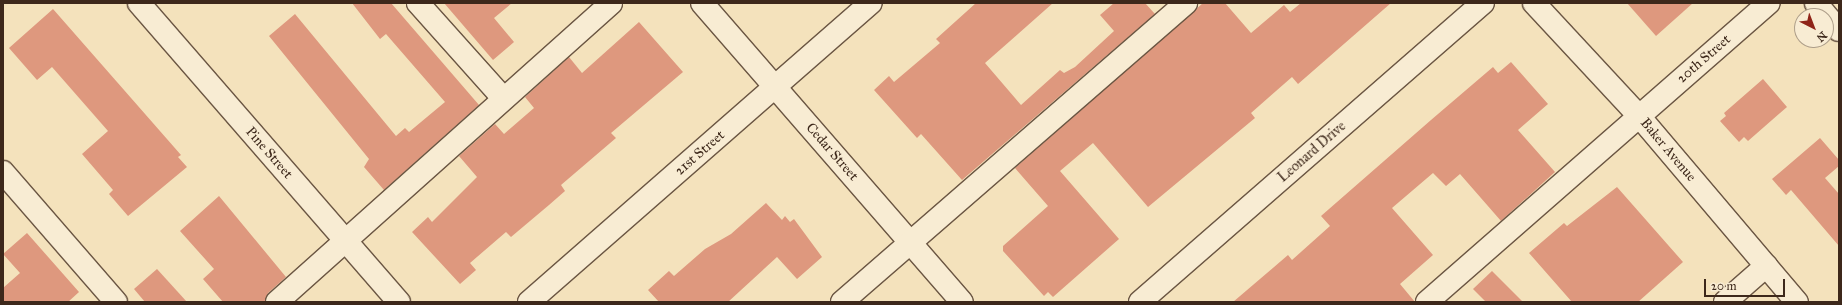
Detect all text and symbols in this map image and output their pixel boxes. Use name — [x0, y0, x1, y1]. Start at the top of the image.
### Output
north arrow — [1794, 8, 1834, 48]
text: N — [1814, 29, 1830, 45]
street label: 20th Street — [1674, 31, 1734, 87]
street label: Baker Avenue — [1637, 115, 1699, 185]
street label: Leonard Drive — [1275, 118, 1349, 186]
street label: Cedar Street — [802, 120, 862, 184]
street label: Pine Street — [242, 124, 296, 182]
street label: 21st Street — [672, 127, 728, 179]
scale bar — [1706, 271, 1787, 297]
text: 20 m — [1711, 279, 1737, 293]

